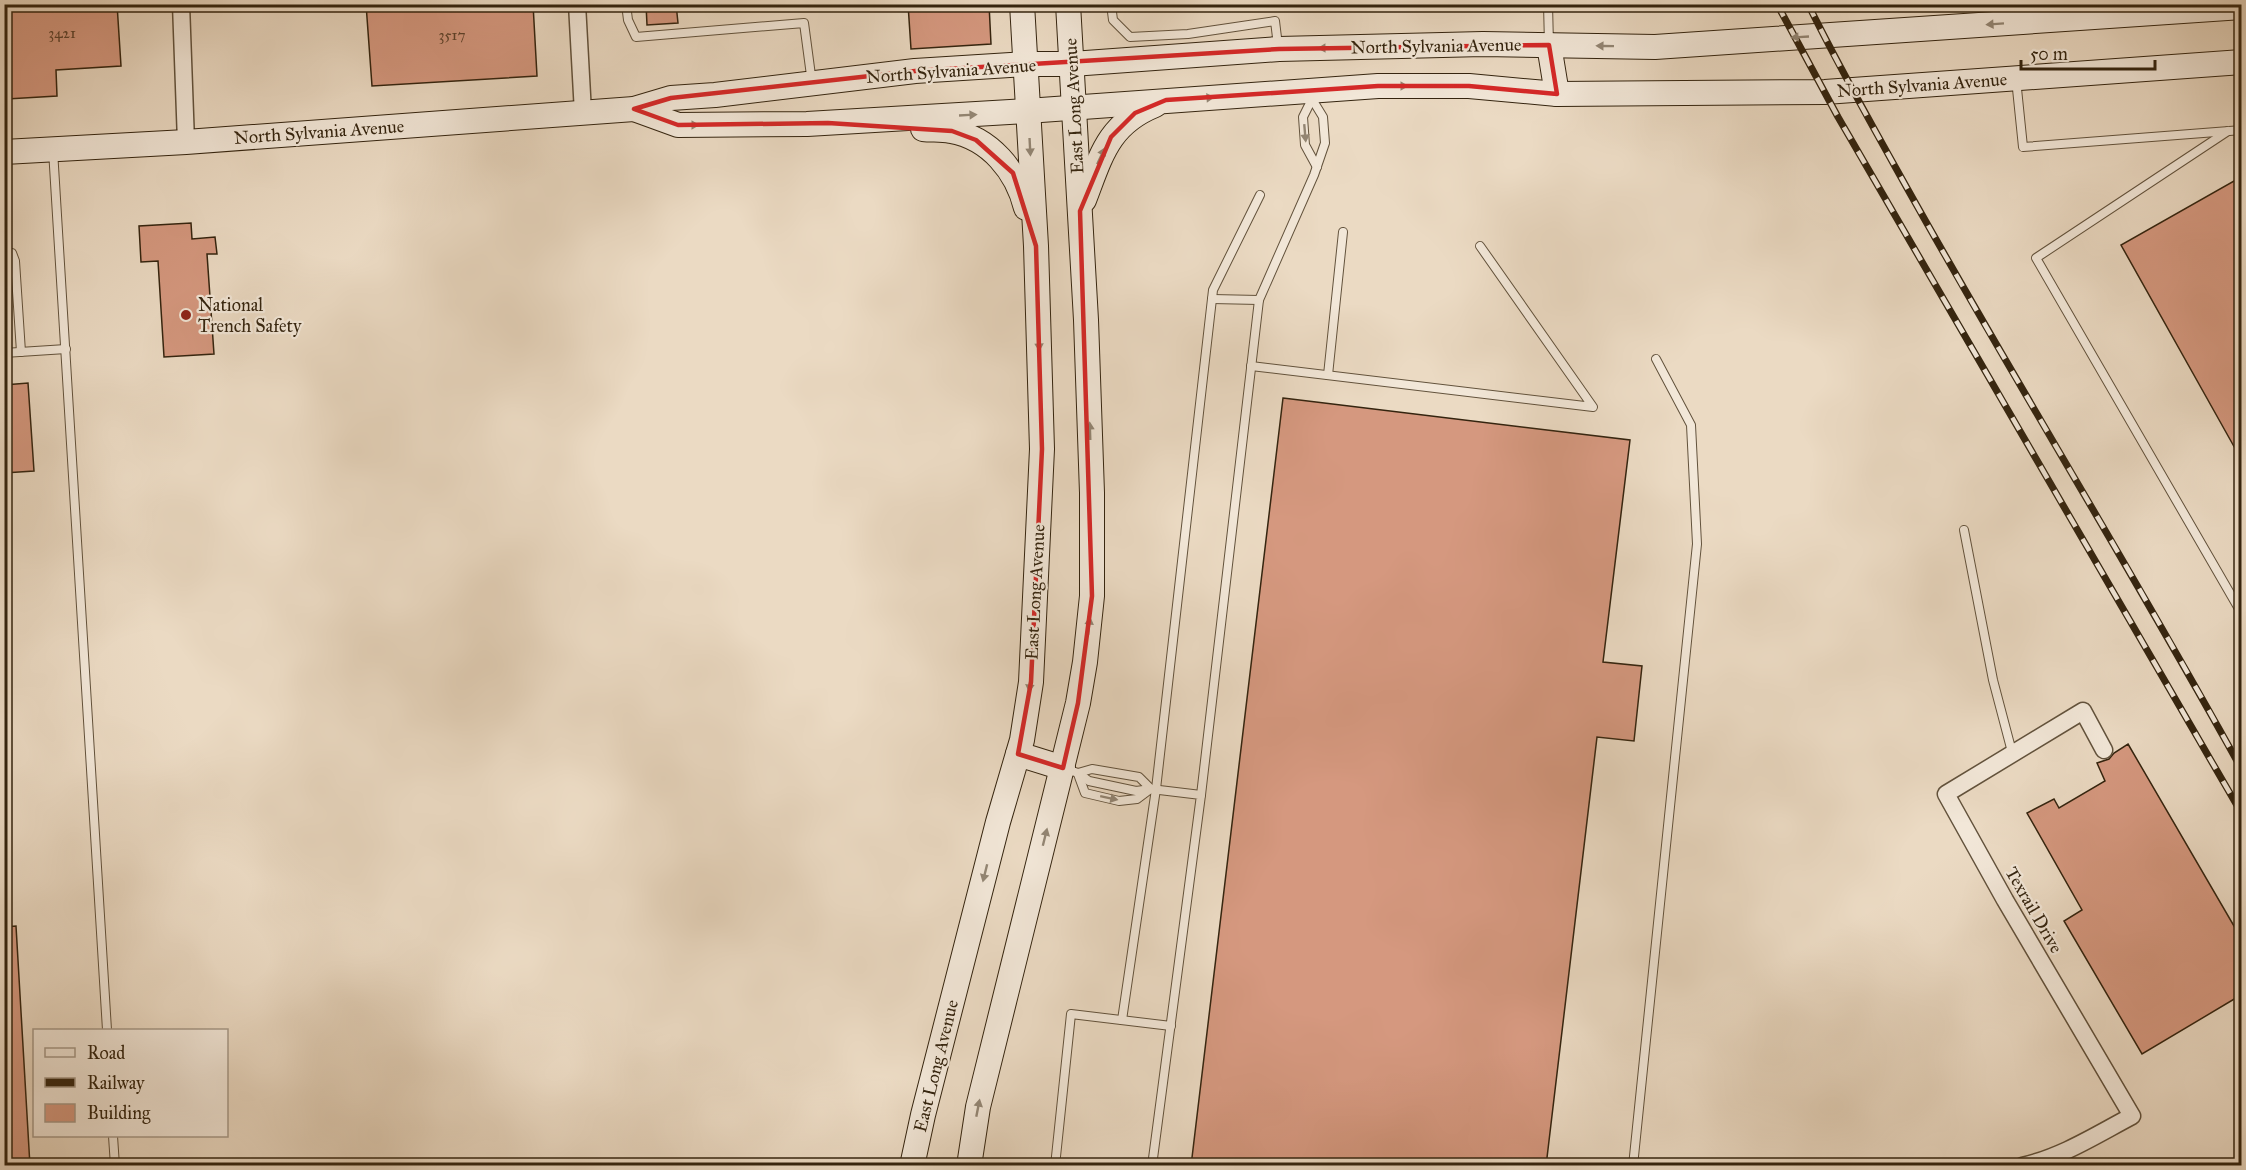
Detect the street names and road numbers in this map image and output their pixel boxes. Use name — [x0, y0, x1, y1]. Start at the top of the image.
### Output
street label: North Sylvania Avenue — [1350, 34, 1522, 58]
street label: East Long Avenue — [1059, 38, 1090, 174]
street label: North Sylvania Avenue — [865, 54, 1037, 88]
street label: North Sylvania Avenue — [1836, 68, 2008, 102]
street label: North Sylvania Avenue — [233, 115, 405, 149]
street label: East Long Avenue — [1020, 524, 1051, 660]
street label: Texrail Drive — [2000, 863, 2068, 957]
street label: East Long Avenue — [909, 997, 964, 1135]

